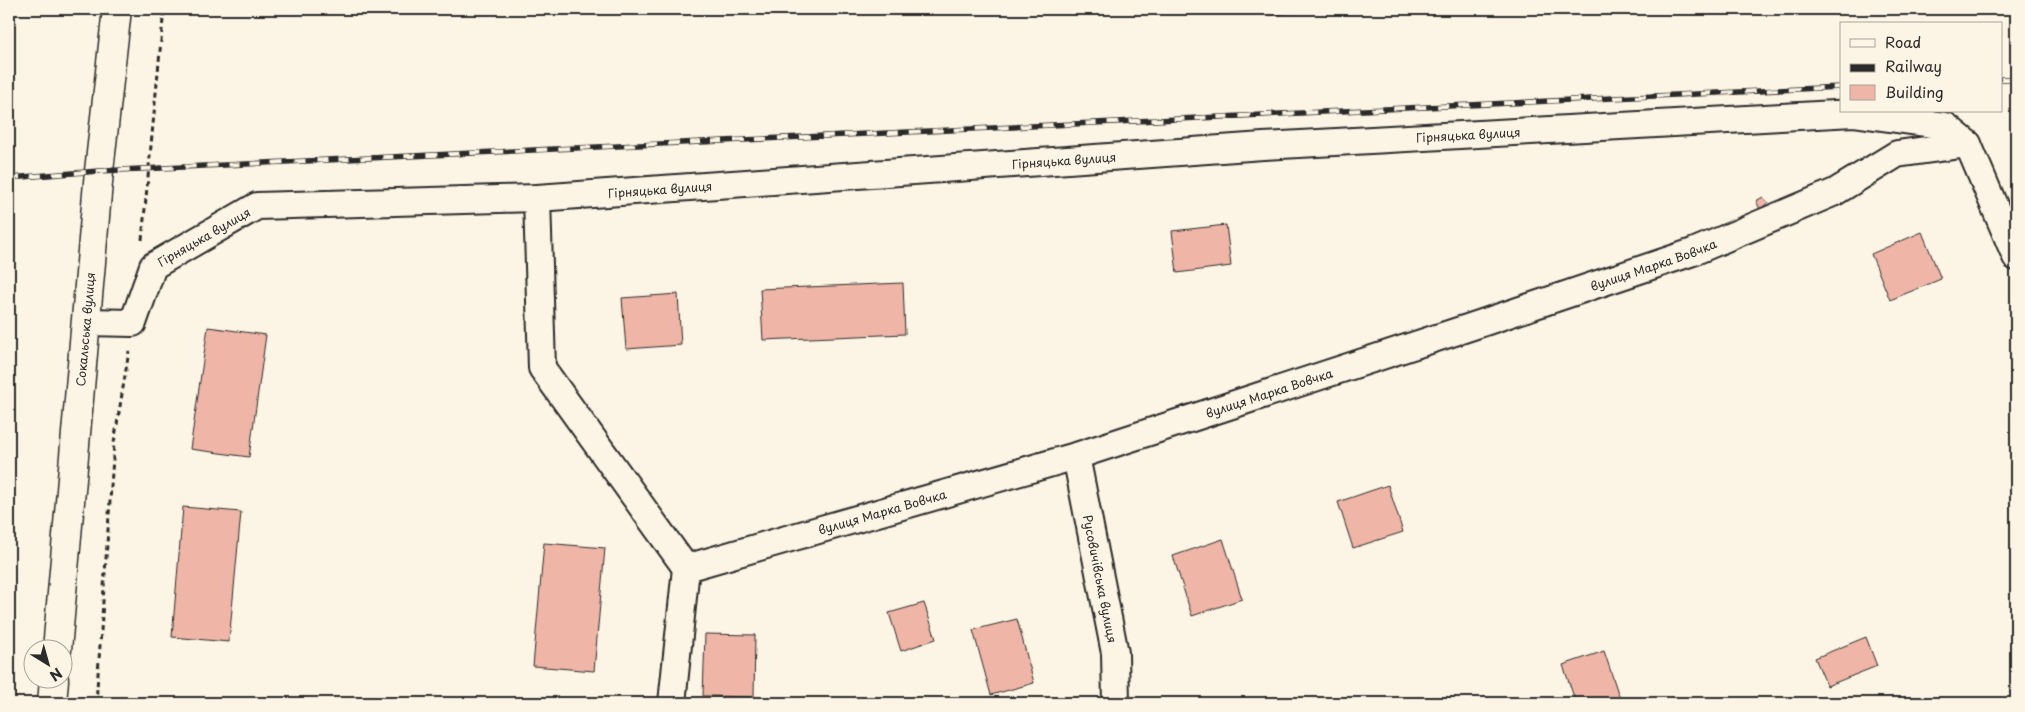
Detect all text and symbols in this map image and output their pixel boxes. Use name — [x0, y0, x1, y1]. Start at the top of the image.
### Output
legend — [1840, 22, 2002, 112]
text: Road — [1885, 30, 1921, 53]
text: Railway — [1885, 54, 1942, 77]
text: Building — [1885, 80, 1944, 103]
street label: Гірняцька вулиця — [1416, 123, 1521, 146]
street label: Гірняцька вулиця — [1011, 148, 1117, 173]
street label: Гірняцька вулиця — [607, 176, 713, 202]
street label: Гірняцька вулиця — [154, 203, 254, 271]
street label: вулиця Марка Вовчка — [1588, 234, 1720, 295]
street label: Сокальська вулиця — [71, 271, 99, 387]
street label: вулиця Марка Вовчка — [1203, 363, 1335, 422]
street label: вулиця Марка Вовчка — [816, 485, 949, 539]
street label: Русовичівська вулиця — [1079, 513, 1122, 644]
north arrow — [22, 640, 72, 690]
text: N — [45, 663, 67, 687]

